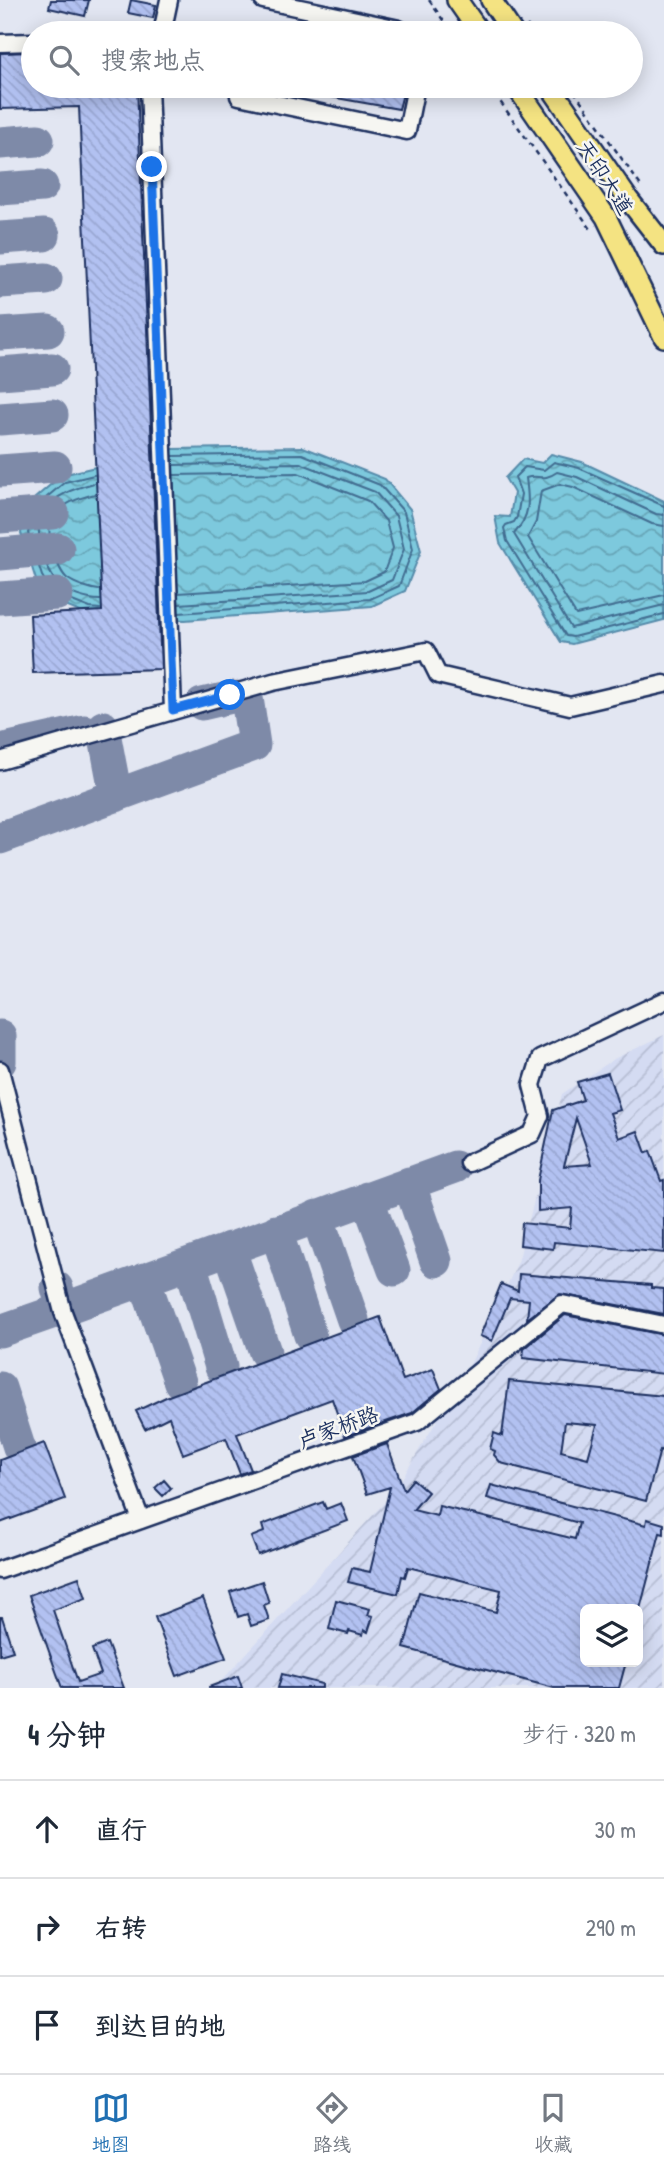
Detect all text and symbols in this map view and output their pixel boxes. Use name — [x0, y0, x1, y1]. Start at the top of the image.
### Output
search box — [21, 21, 643, 98]
icon: search — [45, 41, 83, 79]
text: 搜索地点 — [101, 42, 205, 77]
street label: 天印大道 — [570, 134, 640, 220]
route end — [136, 151, 167, 182]
route start — [214, 679, 245, 710]
street label: 卢家桥路 — [294, 1399, 382, 1455]
map controls — [580, 1604, 643, 1667]
button: layers — [580, 1604, 643, 1667]
text: 4 分钟 — [28, 1714, 106, 1754]
text: 步行 · 320 m — [523, 1718, 636, 1749]
icon: ahead — [28, 1810, 66, 1848]
text: 直行 — [95, 1812, 147, 1847]
text: 30 m — [594, 1814, 636, 1845]
icon: right — [28, 1908, 66, 1946]
text: 右转 — [95, 1910, 147, 1945]
text: 290 m — [586, 1912, 636, 1943]
icon: arrive — [28, 2006, 66, 2044]
text: 到达目的地 — [95, 2008, 225, 2043]
tab: 地图 — [92, 2089, 130, 2157]
tab: 路线 — [313, 2089, 351, 2157]
tab: 收藏 — [534, 2089, 572, 2157]

